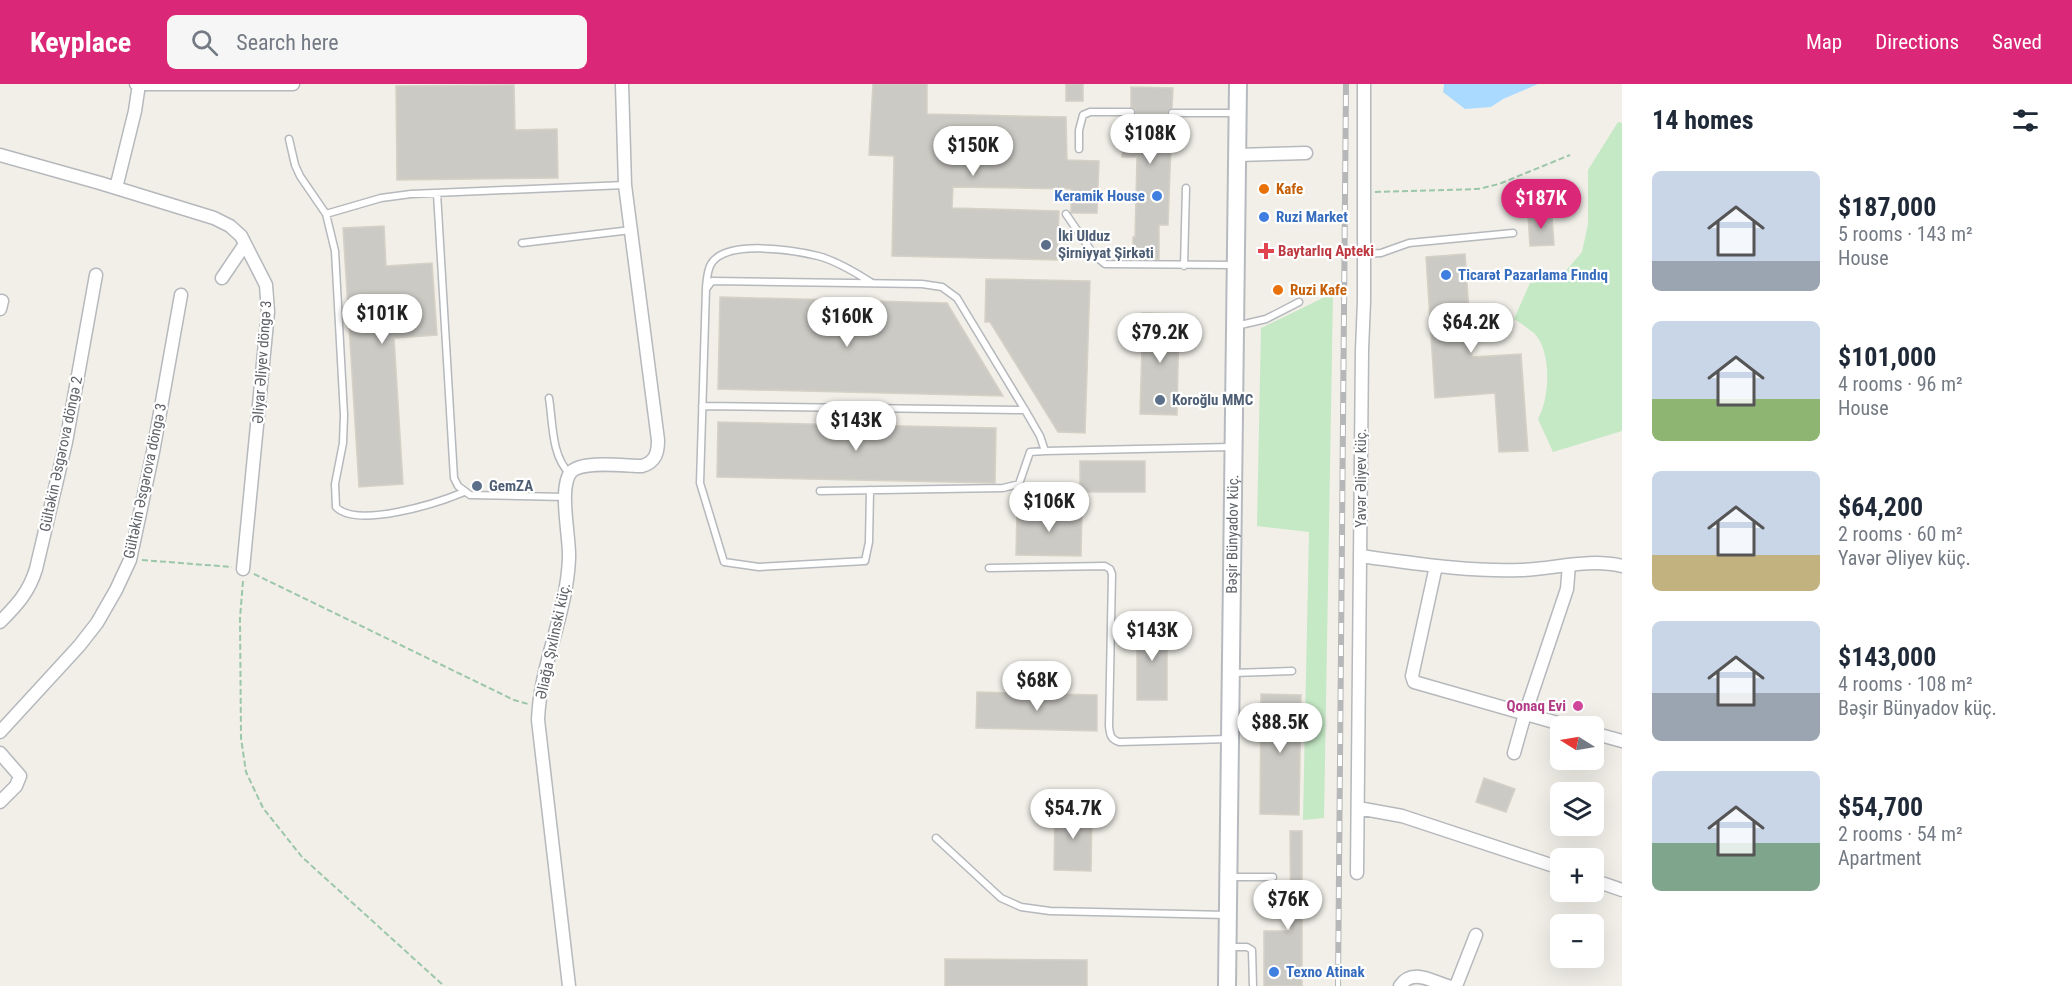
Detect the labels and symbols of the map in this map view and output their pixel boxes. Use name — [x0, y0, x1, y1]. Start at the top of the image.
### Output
pin: $108K — [1108, 114, 1192, 165]
pin: $150K — [931, 126, 1015, 177]
pin: $187K — [1499, 179, 1583, 230]
place label: Kafe — [1276, 180, 1303, 198]
marker: Kafe — [1257, 182, 1271, 196]
place label: Keramik House — [1054, 187, 1145, 205]
marker: Keramik House — [1150, 189, 1164, 203]
place label: Ruzi Market — [1276, 208, 1348, 226]
marker: Ruzi Market — [1257, 210, 1271, 224]
place label: İki Ulduz Şirniyyat Şirkəti — [1058, 227, 1154, 262]
marker: İki Ulduz Şirniyyat Şirkəti — [1039, 238, 1053, 252]
place label: Baytarlıq Apteki — [1278, 242, 1374, 260]
marker: Baytarlıq Apteki — [1259, 244, 1273, 258]
place label: Ticarət Pazarlama Fındıq — [1458, 266, 1608, 284]
marker: Ticarət Pazarlama Fındıq — [1439, 268, 1453, 282]
place label: Ruzi Kafe — [1290, 281, 1347, 299]
marker: Ruzi Kafe — [1271, 283, 1285, 297]
pin: $101K — [340, 294, 424, 345]
pin: $160K — [805, 297, 889, 348]
street label: Əliyar Əliyev döngə 3 — [249, 300, 275, 424]
pin: $64.2K — [1422, 303, 1520, 354]
pin: $79.2K — [1111, 313, 1209, 364]
street label: Gültəkin Əsgərova döngə 2 — [36, 375, 86, 533]
place label: Koroğlu MMC — [1172, 391, 1254, 409]
marker: Koroğlu MMC — [1153, 393, 1167, 407]
pin: $143K — [814, 401, 898, 452]
street label: Gültəkin Əsgərova döngə 3 — [120, 402, 170, 560]
street label: Yavər Əliyev küç. — [1352, 428, 1370, 528]
street label: Bəşir Bünyadov küç. — [1223, 474, 1242, 594]
place label: GemZA — [489, 477, 533, 495]
marker: GemZA — [470, 479, 484, 493]
pin: $106K — [1007, 482, 1091, 533]
street label: Əliağa Şıxlinski küç. — [532, 581, 574, 701]
pin: $143K — [1110, 611, 1194, 662]
pin: $68K — [1001, 661, 1073, 712]
place label: Qonaq Evi — [1506, 697, 1566, 715]
marker: Qonaq Evi — [1571, 699, 1585, 713]
pin: $88.5K — [1231, 703, 1329, 754]
north arrow — [1550, 716, 1604, 770]
pin: $54.7K — [1024, 789, 1122, 840]
pin: $76K — [1252, 880, 1324, 931]
place label: Texno Atinak — [1286, 963, 1365, 981]
marker: Texno Atinak — [1267, 965, 1281, 979]

